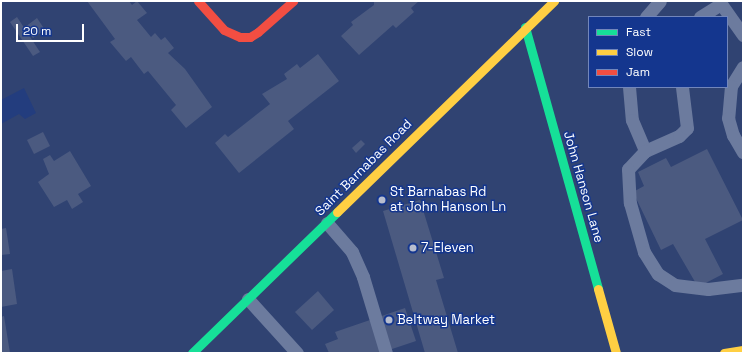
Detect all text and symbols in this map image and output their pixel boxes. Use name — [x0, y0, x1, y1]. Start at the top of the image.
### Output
scale bar — [18, 16, 86, 42]
legend — [588, 16, 728, 88]
text: 20 m — [23, 23, 51, 39]
text: Fast — [626, 24, 651, 40]
text: Slow — [626, 44, 653, 60]
text: Jam — [626, 64, 650, 80]
street label: Saint Barnabas Road — [313, 117, 415, 219]
street label: John Hanson Lane — [560, 130, 606, 244]
place label: St Barnabas Rd at John Hanson Ln — [390, 185, 506, 216]
marker: St Barnabas Rd at John Hanson Ln — [377, 195, 387, 205]
place label: 7-Eleven — [421, 240, 474, 256]
marker: 7-Eleven — [408, 243, 418, 253]
place label: Beltway Market — [397, 312, 495, 328]
marker: Beltway Market — [384, 315, 394, 325]

